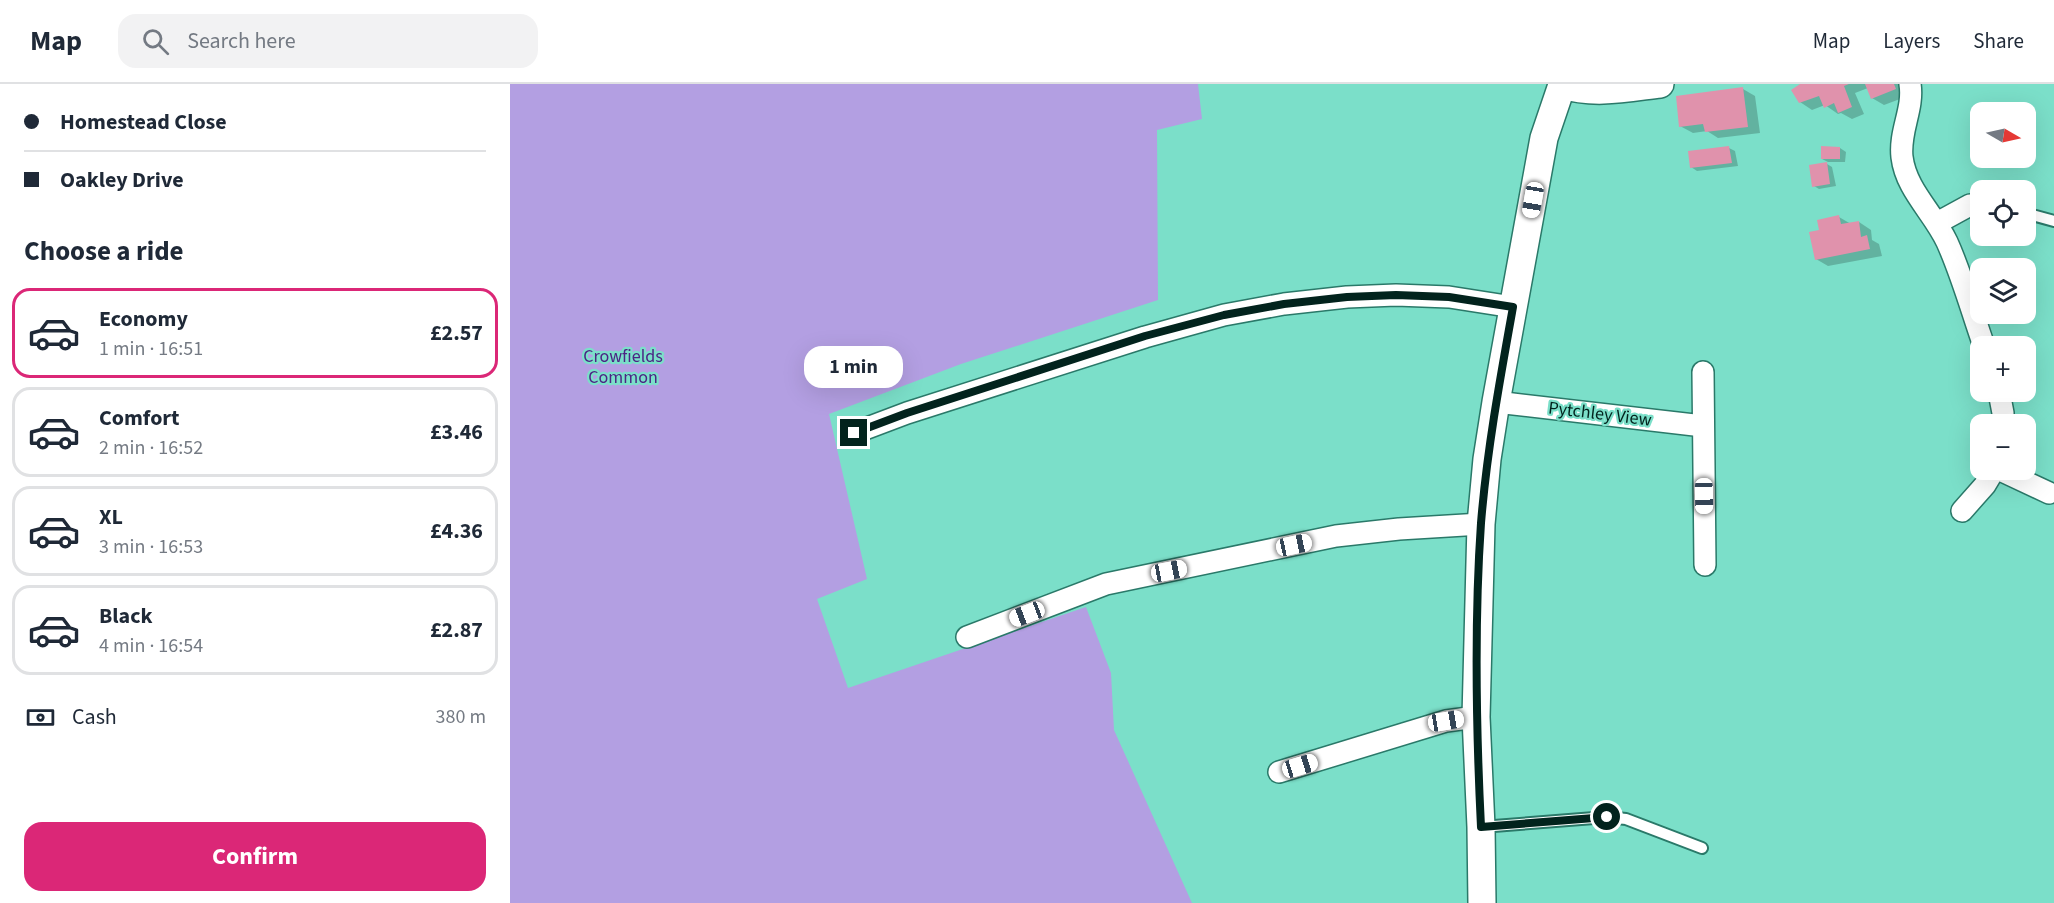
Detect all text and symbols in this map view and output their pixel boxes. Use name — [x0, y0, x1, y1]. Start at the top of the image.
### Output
search box — [118, 14, 538, 68]
text: Map — [30, 21, 82, 61]
icon: search — [139, 25, 172, 58]
text: Search here — [187, 25, 296, 57]
text: Map — [1813, 26, 1850, 56]
text: Layers — [1883, 26, 1940, 56]
text: Share — [1973, 26, 2024, 56]
north arrow — [1970, 102, 2036, 168]
map controls — [1970, 102, 2036, 480]
text: Homestead Close — [60, 106, 227, 138]
text: Oakley Drive — [60, 164, 184, 196]
button: locate — [1970, 180, 2036, 246]
car — [1521, 181, 1545, 219]
text: Choose a ride — [24, 232, 184, 271]
button: layers — [1970, 258, 2036, 324]
text: Economy — [99, 303, 188, 335]
icon: car — [27, 306, 81, 360]
text: £2.57 — [430, 317, 483, 349]
text: 1 min · 16:51 — [99, 335, 203, 363]
button: + — [1970, 336, 2036, 402]
park label: Crowfields Common — [583, 344, 663, 390]
callout: 1 min — [804, 346, 904, 388]
text: 1 min — [829, 353, 878, 381]
street label: Pytchley View — [1547, 395, 1653, 433]
text: Comfort — [99, 402, 180, 434]
icon: car — [27, 405, 81, 459]
button: − — [1970, 414, 2036, 480]
text: £3.46 — [430, 416, 483, 448]
route end — [840, 419, 867, 446]
text: 2 min · 16:52 — [99, 434, 203, 462]
car — [1695, 478, 1713, 514]
text: XL — [99, 501, 123, 533]
icon: car — [27, 504, 81, 558]
text: £4.36 — [430, 515, 483, 547]
car — [1275, 532, 1313, 558]
text: 3 min · 16:53 — [99, 533, 203, 561]
car — [1150, 559, 1188, 583]
car — [1007, 599, 1047, 629]
text: Black — [99, 600, 153, 632]
icon: car — [27, 603, 81, 657]
text: £2.87 — [430, 614, 483, 646]
text: 4 min · 16:54 — [99, 632, 203, 660]
icon: cash — [24, 701, 57, 734]
text: Cash — [72, 701, 117, 733]
text: 380 m — [436, 703, 486, 731]
car — [1427, 709, 1465, 733]
car — [1280, 752, 1320, 780]
route start — [1593, 803, 1620, 830]
button: Confirm — [24, 822, 486, 891]

